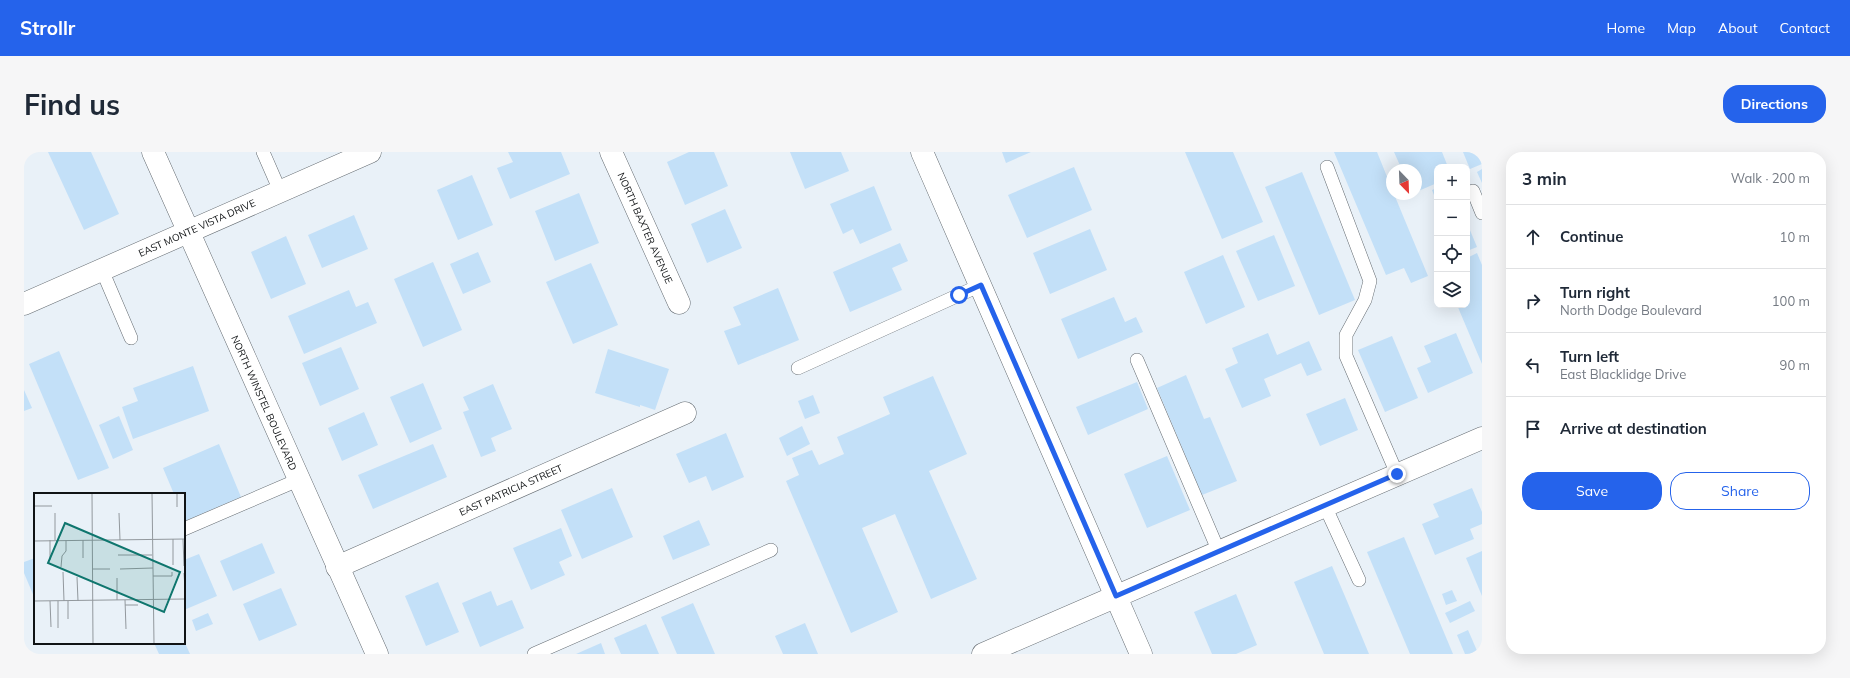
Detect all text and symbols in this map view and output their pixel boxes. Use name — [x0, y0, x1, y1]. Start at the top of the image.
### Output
text: Strollr — [20, 16, 75, 40]
text: Home — [1606, 19, 1645, 37]
text: Map — [1667, 19, 1696, 37]
text: About — [1718, 19, 1758, 37]
text: Contact — [1780, 19, 1830, 37]
button: Directions — [1723, 85, 1826, 123]
text: Find us — [24, 87, 120, 122]
north arrow — [1386, 164, 1422, 200]
map controls — [1434, 164, 1470, 308]
button: + — [1434, 164, 1470, 200]
text: 3 min — [1522, 168, 1567, 189]
street label: NORTH BAXTER AVENUE — [615, 170, 675, 286]
text: Walk · 200 m — [1731, 170, 1810, 186]
street label: EAST MONTE VISTA DRIVE — [136, 196, 258, 260]
button: − — [1434, 200, 1470, 236]
icon: ahead — [1522, 226, 1544, 248]
text: Continue — [1560, 227, 1623, 246]
text: 10 m — [1780, 229, 1810, 245]
button: locate — [1434, 236, 1470, 272]
button: layers — [1434, 272, 1470, 308]
text: Turn right — [1560, 283, 1630, 302]
route start — [950, 286, 968, 304]
icon: right — [1522, 290, 1544, 312]
text: 100 m — [1772, 293, 1810, 309]
text: North Dodge Boulevard — [1560, 302, 1702, 318]
street label: NORTH WINSTEL BOULEVARD — [228, 333, 300, 473]
text: Turn left — [1560, 347, 1619, 366]
icon: left — [1522, 354, 1544, 376]
text: 90 m — [1780, 357, 1810, 373]
text: East Blacklidge Drive — [1560, 366, 1686, 382]
icon: arrive — [1522, 418, 1544, 440]
text: Arrive at destination — [1560, 419, 1707, 438]
street label: EAST PATRICIA STREET — [457, 461, 565, 519]
route end — [1388, 465, 1406, 483]
button: Save — [1522, 472, 1662, 510]
button: Share — [1670, 472, 1810, 510]
inset map — [34, 493, 185, 644]

